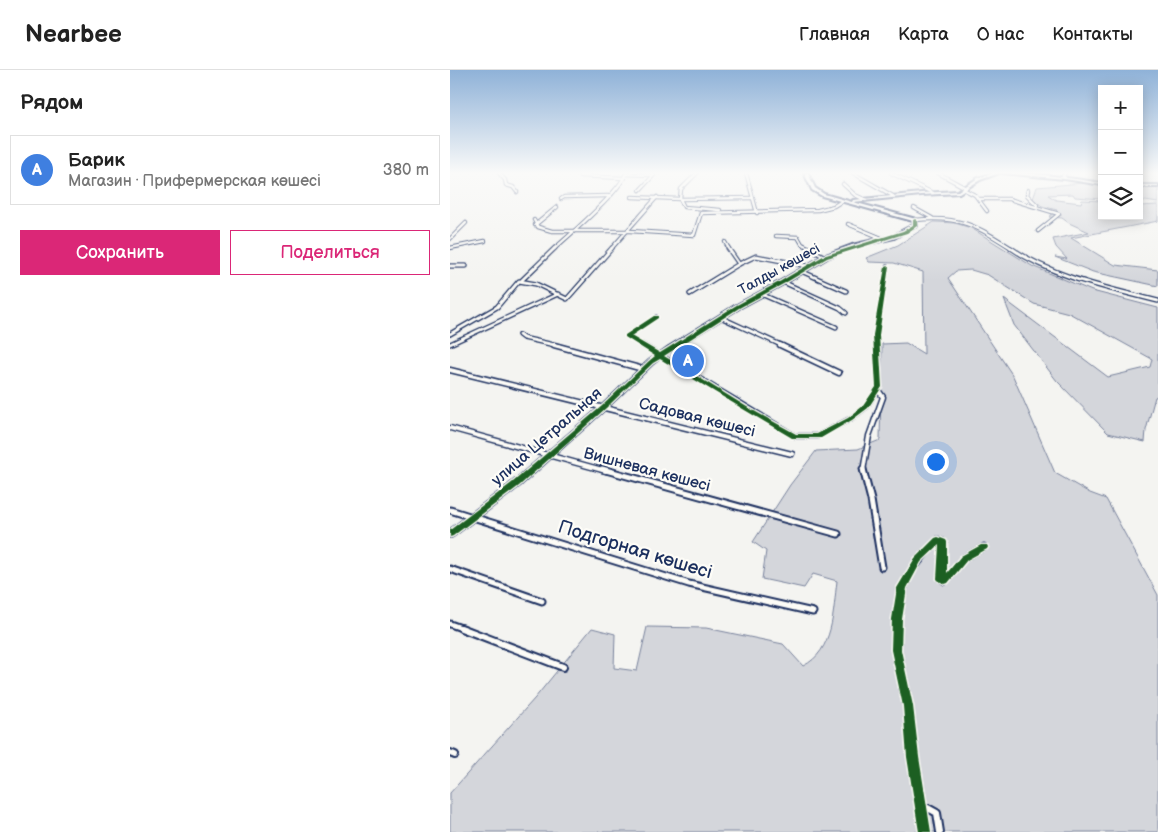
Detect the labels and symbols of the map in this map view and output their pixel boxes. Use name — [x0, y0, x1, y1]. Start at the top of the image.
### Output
street label: Талды көшесі — [735, 240, 823, 298]
pin: A — [672, 342, 704, 380]
street label: улица Цетральная — [488, 384, 606, 490]
street label: Садовая көшесі — [637, 394, 757, 442]
street label: Вишневая көшесі — [581, 444, 713, 496]
your location — [923, 449, 949, 475]
street label: Подгорная көшесі — [555, 516, 715, 584]

